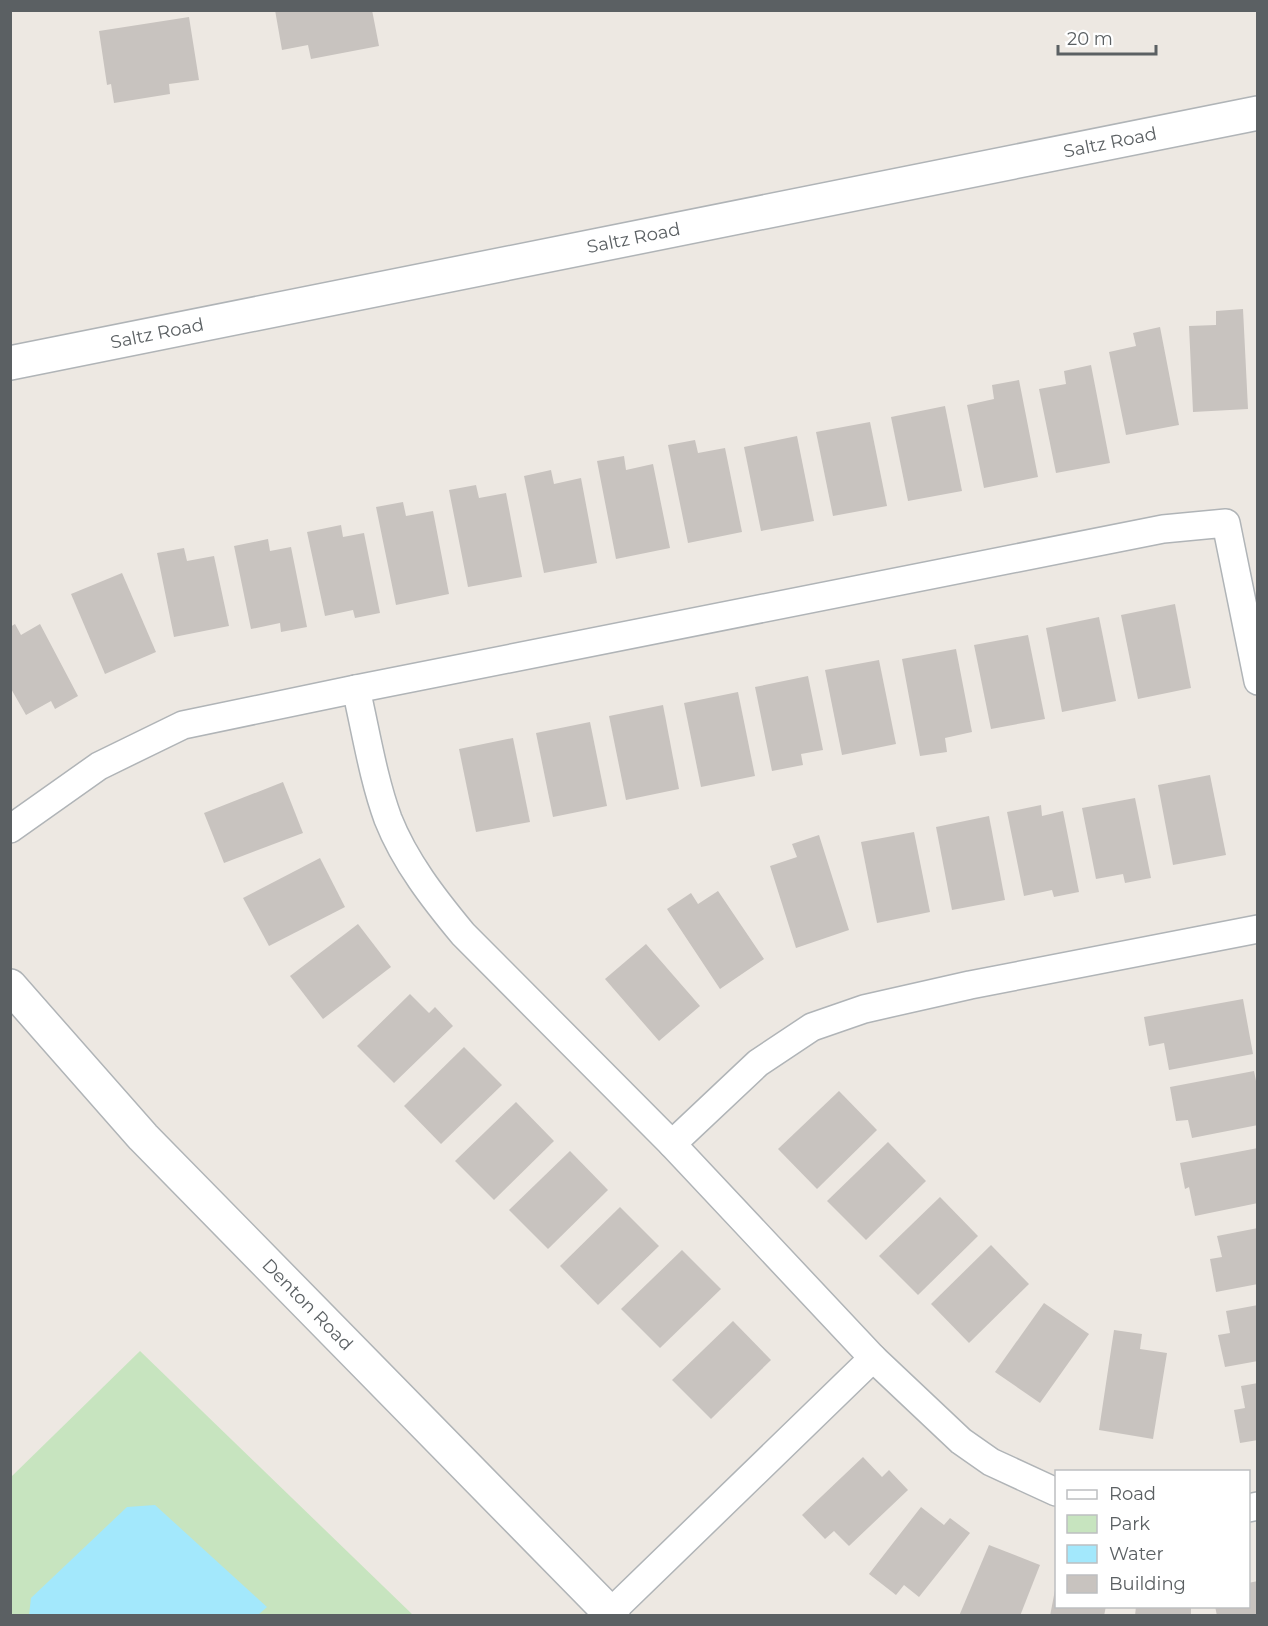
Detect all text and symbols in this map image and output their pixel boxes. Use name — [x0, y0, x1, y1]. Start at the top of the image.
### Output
scale bar — [1058, 18, 1156, 56]
text: 20 m — [1067, 28, 1113, 50]
street label: Saltz Road — [1062, 123, 1159, 163]
street label: Saltz Road — [585, 218, 682, 258]
street label: Saltz Road — [108, 313, 206, 354]
street label: Denton Road — [257, 1254, 357, 1355]
legend — [1055, 1470, 1250, 1608]
text: Road — [1109, 1483, 1156, 1505]
text: Park — [1109, 1513, 1150, 1535]
text: Water — [1109, 1543, 1164, 1565]
text: Building — [1109, 1573, 1186, 1595]

